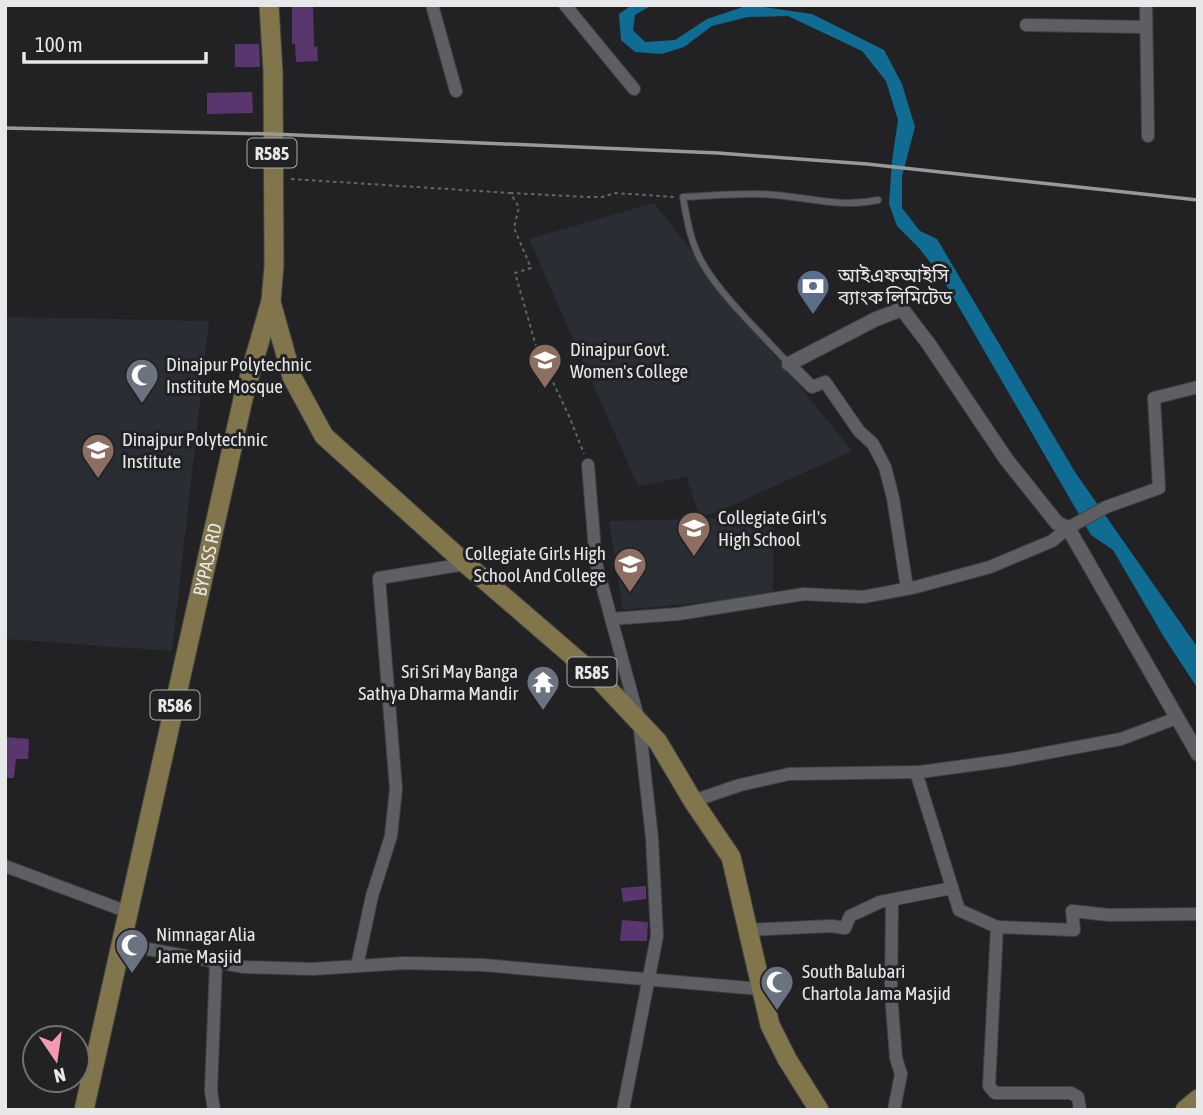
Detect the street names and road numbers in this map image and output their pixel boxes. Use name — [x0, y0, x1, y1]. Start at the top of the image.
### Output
road number: R585 — [247, 138, 296, 168]
street label: BYPASS RD — [188, 521, 226, 598]
road number: R585 — [568, 658, 616, 686]
road number: R586 — [150, 690, 200, 720]

